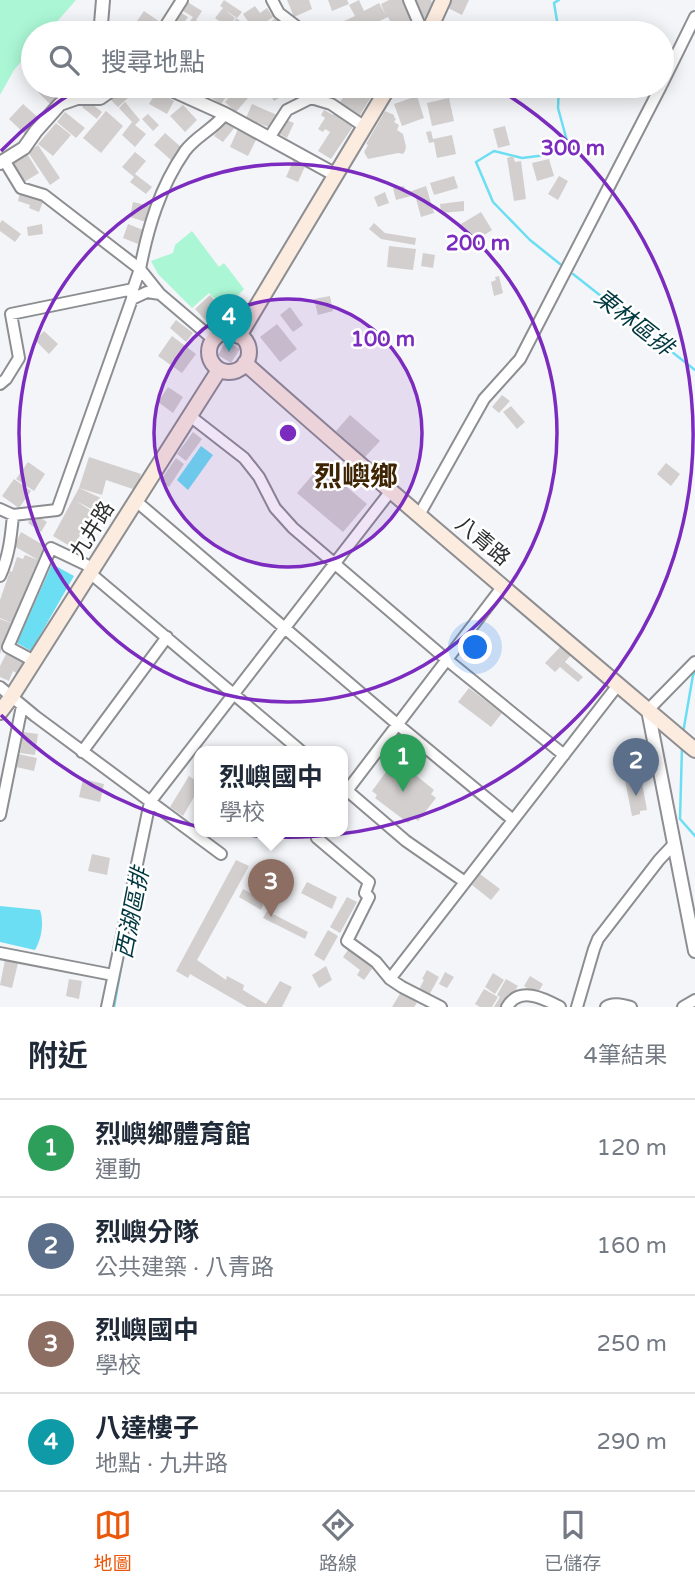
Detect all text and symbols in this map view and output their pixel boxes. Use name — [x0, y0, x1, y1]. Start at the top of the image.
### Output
search box — [21, 21, 674, 98]
icon: search — [45, 41, 83, 79]
text: 搜尋地點 — [101, 47, 205, 78]
text: 300 m — [541, 136, 605, 161]
text: 200 m — [446, 231, 510, 256]
water label: 東林區排 — [589, 283, 681, 364]
pin: 4 — [206, 294, 252, 352]
text: 100 m — [351, 327, 415, 352]
centre of rings — [276, 421, 300, 445]
district label: 烈嶼鄉 — [314, 460, 398, 494]
street label: 九井路 — [65, 497, 120, 564]
street label: 八青路 — [451, 512, 515, 571]
your location — [458, 630, 492, 664]
pin: 1 — [380, 734, 426, 792]
pin: 2 — [613, 738, 659, 796]
popup — [194, 746, 348, 837]
text: 烈嶼國中 — [219, 762, 323, 793]
text: 學校 — [219, 799, 265, 827]
pin: 3 — [248, 859, 294, 917]
water label: 西湖區排 — [110, 862, 156, 961]
text: 附近 — [28, 1038, 88, 1075]
text: 4筆結果 — [584, 1042, 667, 1070]
text: 烈嶼鄉體育館 — [95, 1119, 251, 1150]
text: 1 — [44, 1134, 58, 1162]
text: 120 m — [597, 1134, 667, 1162]
text: 運動 — [95, 1156, 141, 1184]
text: 烈嶼分隊 — [95, 1217, 199, 1248]
text: 2 — [44, 1232, 58, 1260]
text: 160 m — [597, 1232, 667, 1260]
text: 公共建築 · 八青路 — [95, 1254, 274, 1282]
text: 烈嶼國中 — [95, 1315, 199, 1346]
text: 3 — [44, 1330, 58, 1358]
text: 250 m — [597, 1330, 667, 1358]
text: 學校 — [95, 1352, 141, 1380]
text: 八達樓子 — [95, 1413, 199, 1444]
text: 4 — [44, 1428, 58, 1456]
text: 290 m — [597, 1428, 667, 1456]
text: 地點 · 九井路 — [95, 1450, 228, 1478]
tab: 地圖 — [94, 1506, 132, 1575]
tab: 路線 — [319, 1506, 357, 1575]
tab: 已儲存 — [544, 1506, 601, 1575]

